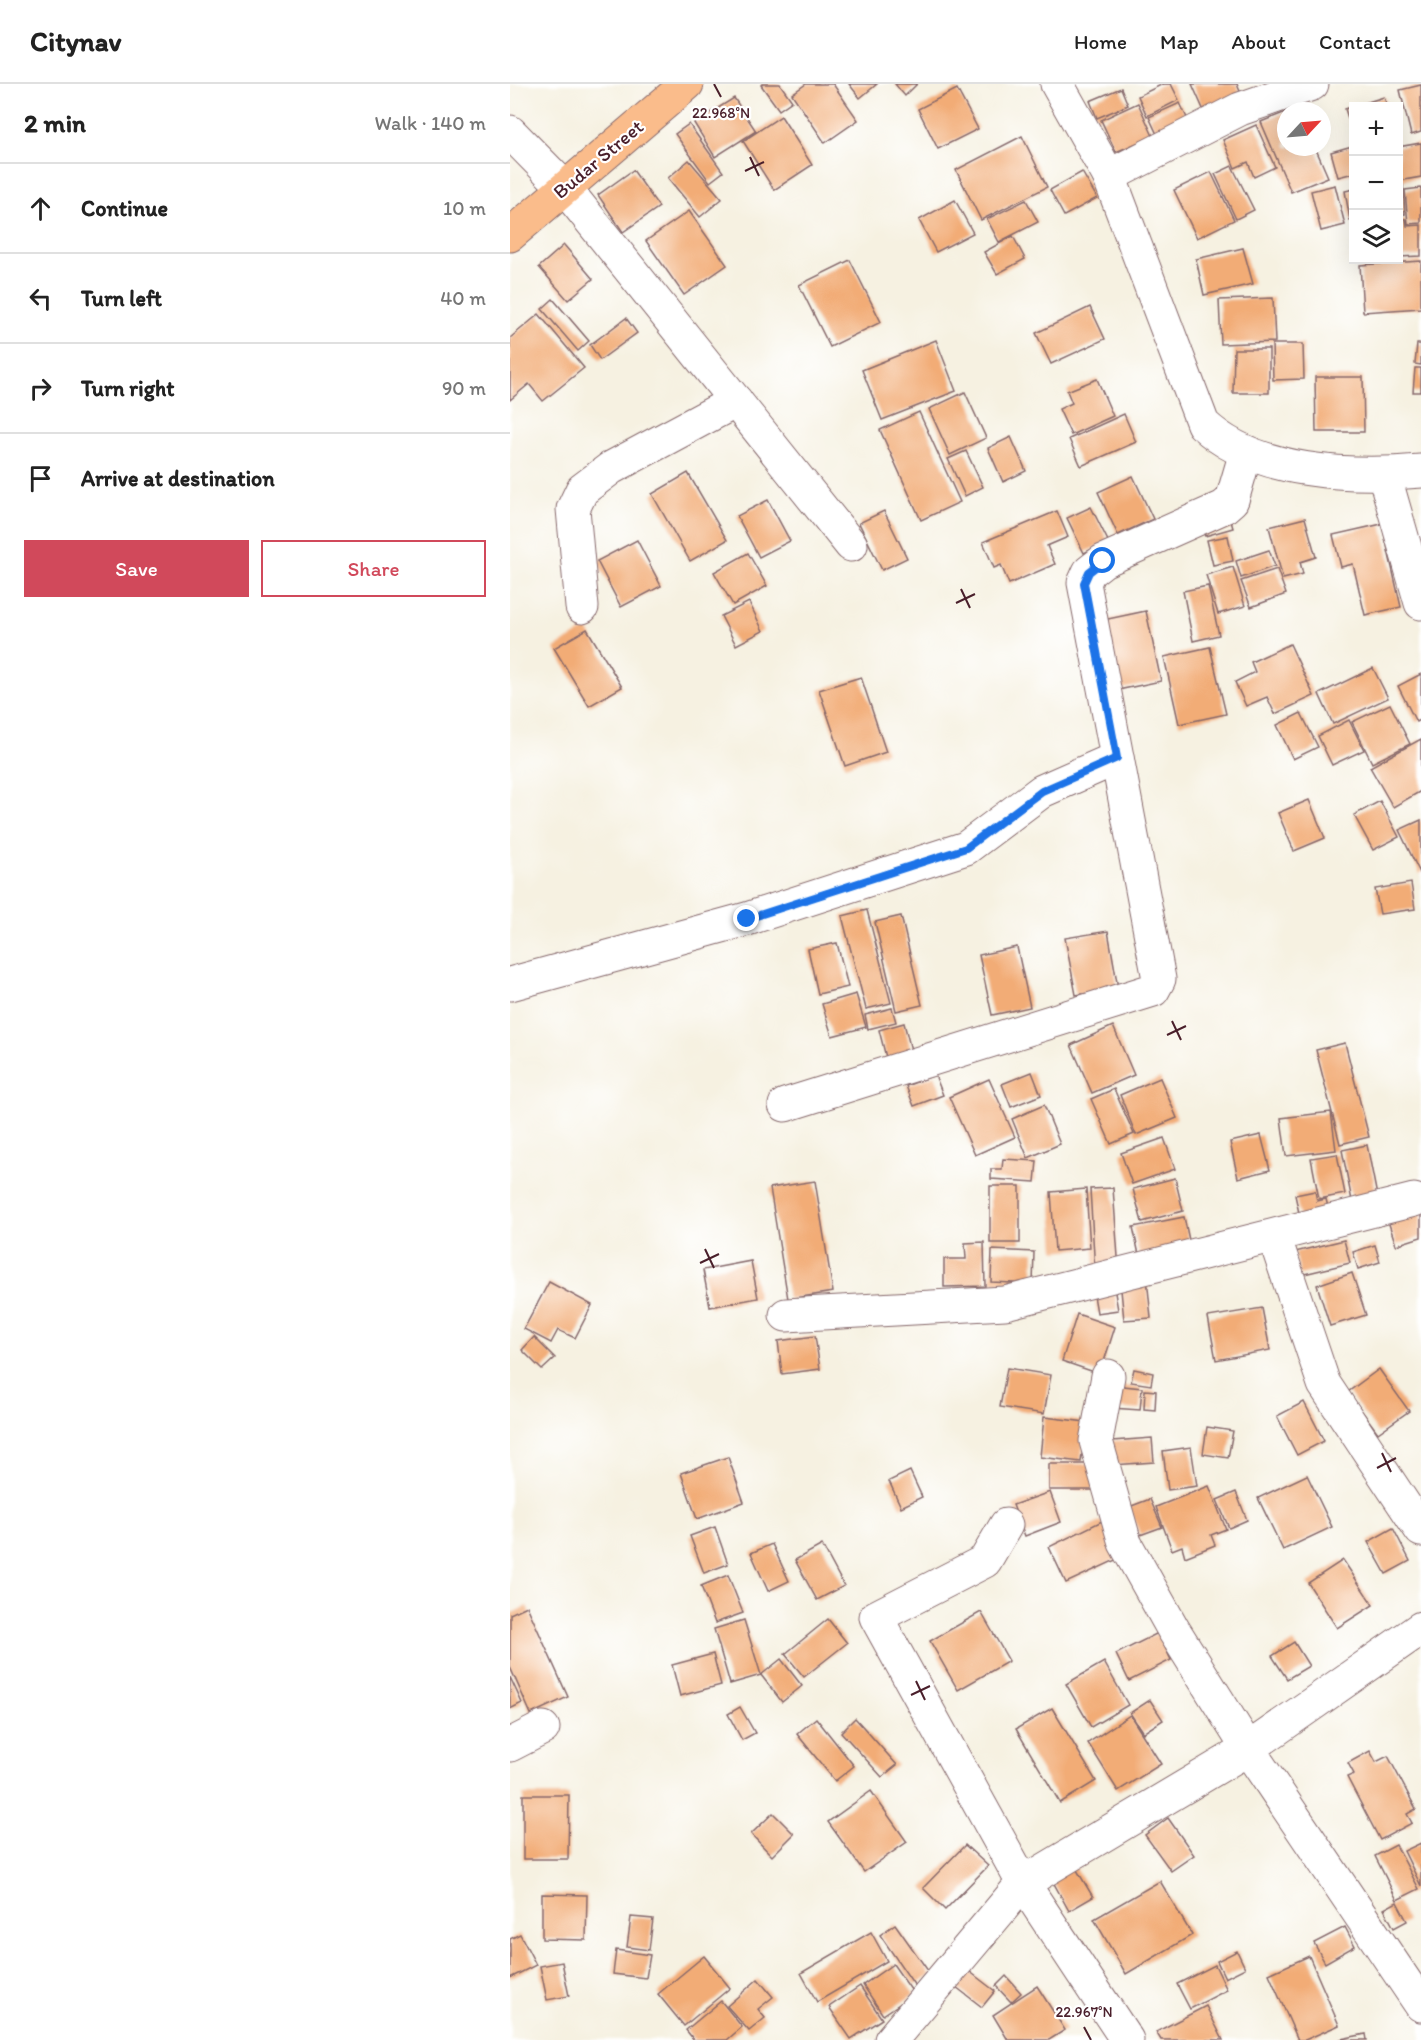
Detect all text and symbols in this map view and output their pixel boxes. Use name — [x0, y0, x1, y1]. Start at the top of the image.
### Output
text: Citynav — [30, 24, 121, 58]
text: Home — [1074, 29, 1127, 54]
text: Map — [1160, 29, 1199, 54]
text: About — [1232, 29, 1286, 54]
text: Contact — [1319, 29, 1391, 54]
north arrow — [1277, 102, 1331, 156]
map controls — [1349, 102, 1403, 264]
button: + — [1349, 102, 1403, 156]
text: 22.968°N — [692, 104, 750, 122]
text: 2 min — [24, 107, 86, 139]
text: Walk · 140 m — [375, 111, 486, 135]
street label: Budar Street — [548, 114, 648, 204]
button: − — [1349, 156, 1403, 210]
icon: ahead — [24, 192, 57, 225]
text: Continue — [81, 195, 168, 222]
text: 10 m — [443, 196, 486, 220]
button: layers — [1349, 210, 1403, 264]
icon: left — [24, 282, 57, 315]
text: Turn left — [81, 285, 162, 312]
text: 40 m — [440, 286, 486, 310]
icon: right — [24, 372, 57, 405]
text: Turn right — [81, 375, 175, 402]
text: 90 m — [442, 376, 486, 400]
icon: arrive — [24, 462, 57, 495]
text: Arrive at destination — [81, 465, 275, 492]
button: Save — [24, 540, 249, 597]
button: Share — [261, 540, 486, 597]
route start — [1089, 547, 1115, 573]
route end — [733, 905, 759, 931]
text: 22.967°N — [1055, 2003, 1113, 2021]

